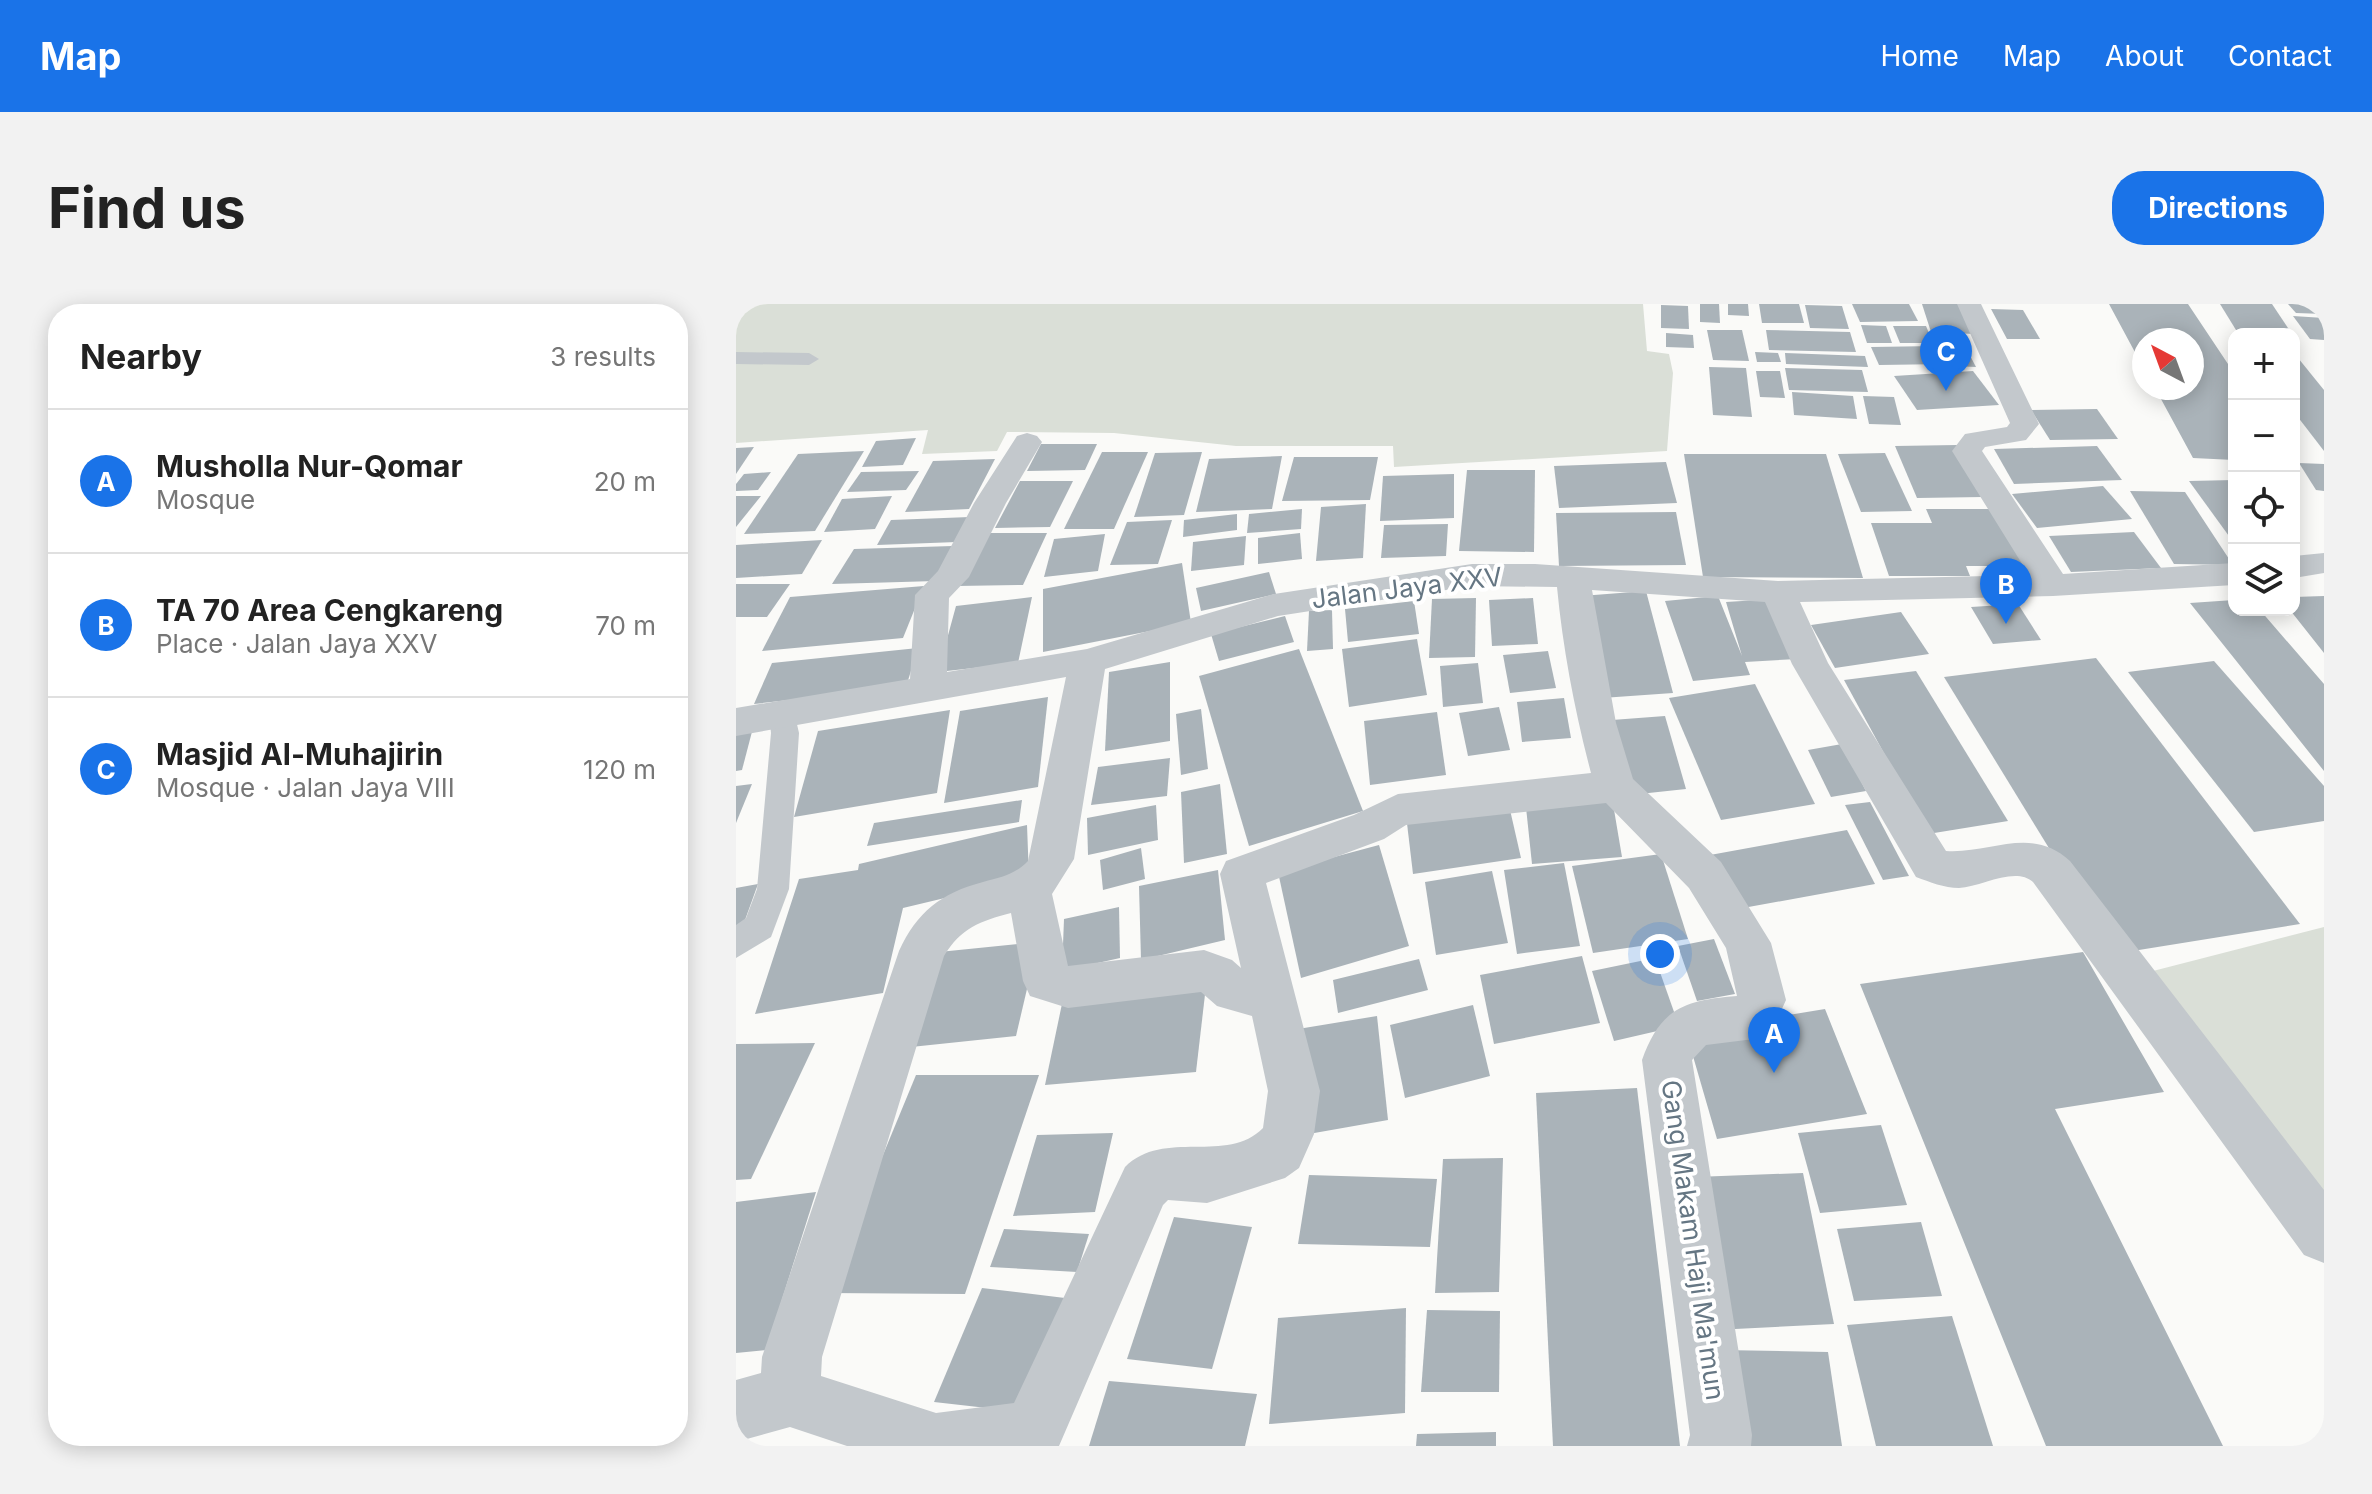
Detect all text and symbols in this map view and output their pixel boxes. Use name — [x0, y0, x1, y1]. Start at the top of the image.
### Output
text: Map — [40, 33, 121, 79]
text: Home — [1880, 39, 1959, 73]
text: Map — [2003, 39, 2061, 73]
text: About — [2105, 39, 2184, 73]
text: Contact — [2228, 39, 2332, 73]
button: Directions — [2112, 171, 2324, 245]
text: Find us — [48, 174, 246, 242]
pin: C — [1920, 325, 1972, 391]
north arrow — [2132, 328, 2204, 400]
map controls — [2228, 328, 2300, 616]
button: + — [2228, 328, 2300, 400]
text: Nearby — [80, 336, 202, 377]
text: 3 results — [550, 341, 656, 372]
button: − — [2228, 400, 2300, 472]
text: Musholla Nur-Qomar — [156, 448, 463, 484]
text: A — [96, 466, 116, 497]
text: 20 m — [594, 466, 656, 497]
button: locate — [2228, 472, 2300, 544]
text: Mosque — [156, 484, 255, 515]
button: layers — [2228, 544, 2300, 616]
pin: B — [1980, 558, 2032, 624]
street label: Jalan Jaya XXV — [1310, 560, 1504, 615]
text: TA 70 Area Cengkareng — [156, 592, 503, 628]
text: B — [97, 610, 115, 641]
text: 70 m — [595, 610, 656, 641]
text: Place · Jalan Jaya XXV — [156, 628, 438, 659]
text: Masjid Al-Muhajirin — [156, 736, 443, 772]
text: C — [96, 754, 116, 785]
text: 120 m — [583, 754, 656, 785]
text: Mosque · Jalan Jaya VIII — [156, 772, 455, 803]
your location — [1640, 934, 1680, 974]
pin: A — [1748, 1007, 1800, 1073]
street label: Gang Makam Haji Ma'mun — [1656, 1078, 1731, 1402]

